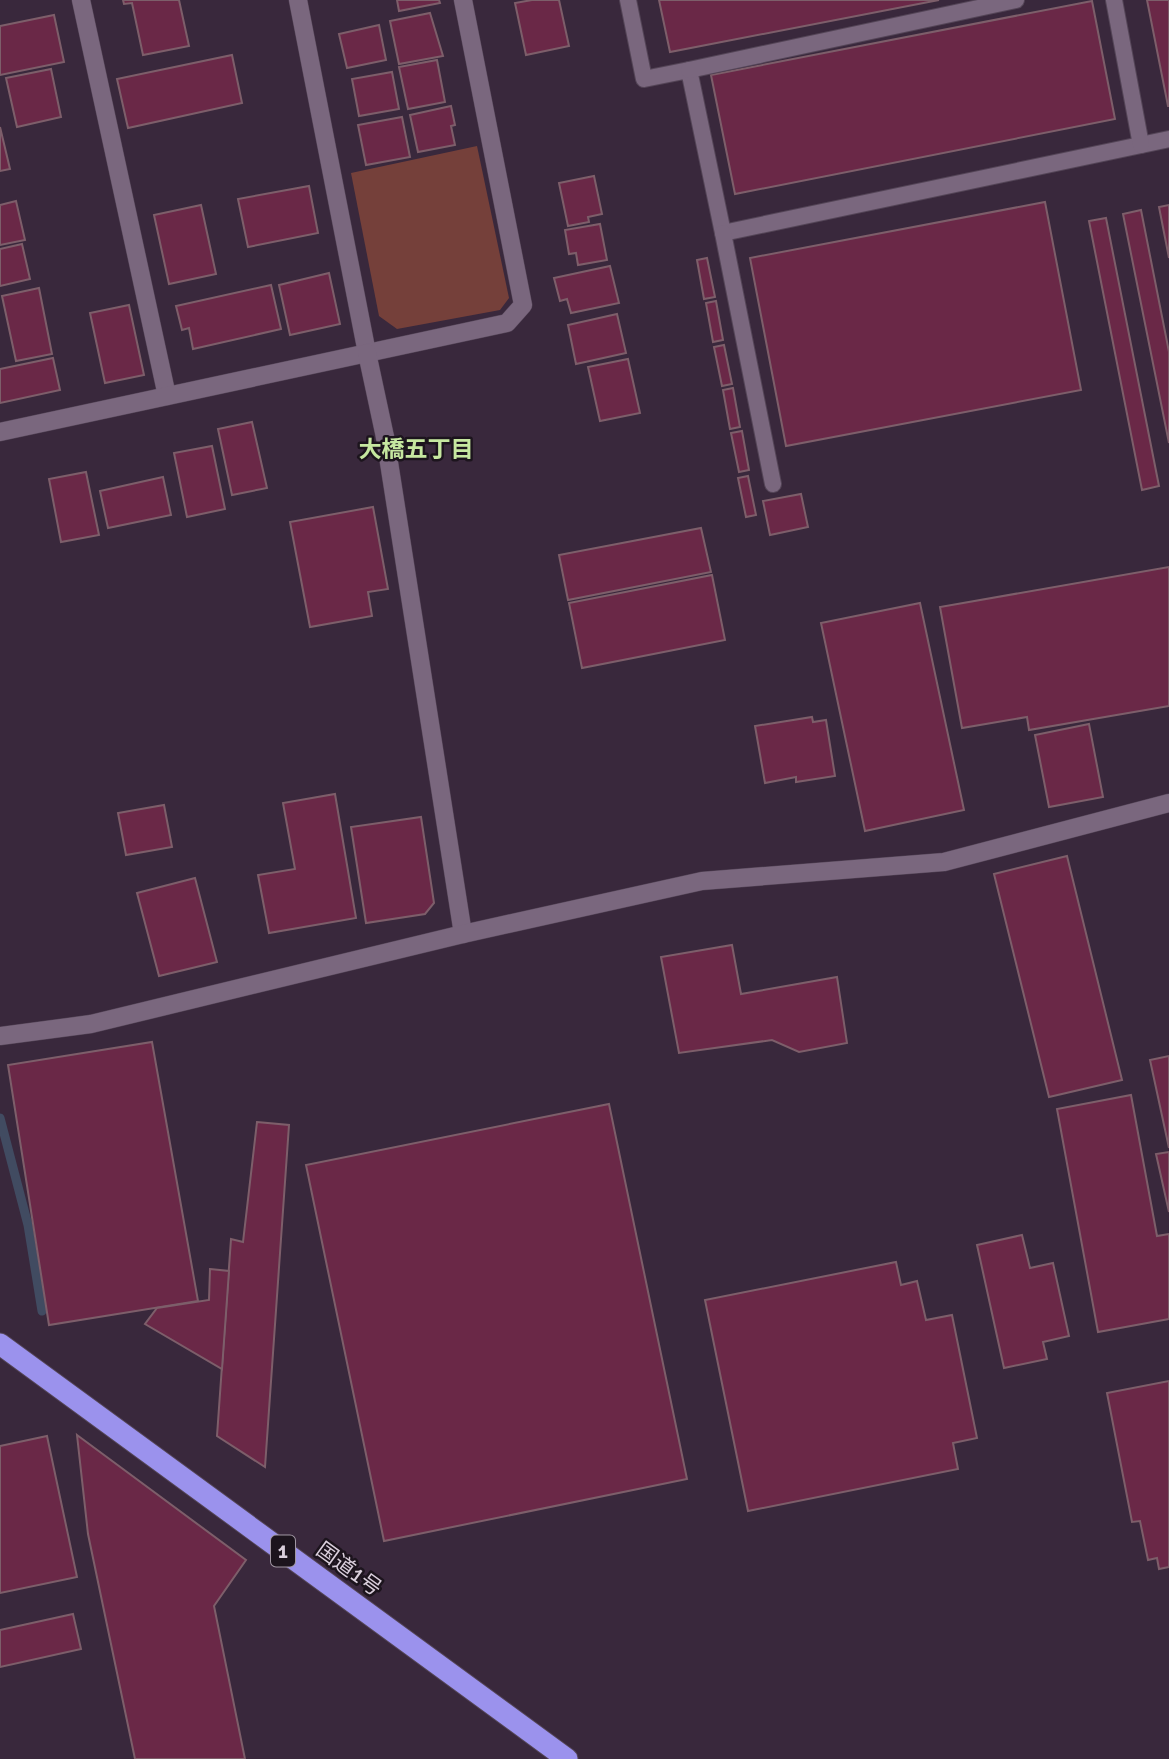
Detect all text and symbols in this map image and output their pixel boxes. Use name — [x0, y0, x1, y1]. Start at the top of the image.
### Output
district label: 大橋五丁目 — [359, 435, 474, 464]
road number: 1 — [271, 1536, 295, 1567]
street label: 国道1号 — [311, 1537, 387, 1601]

